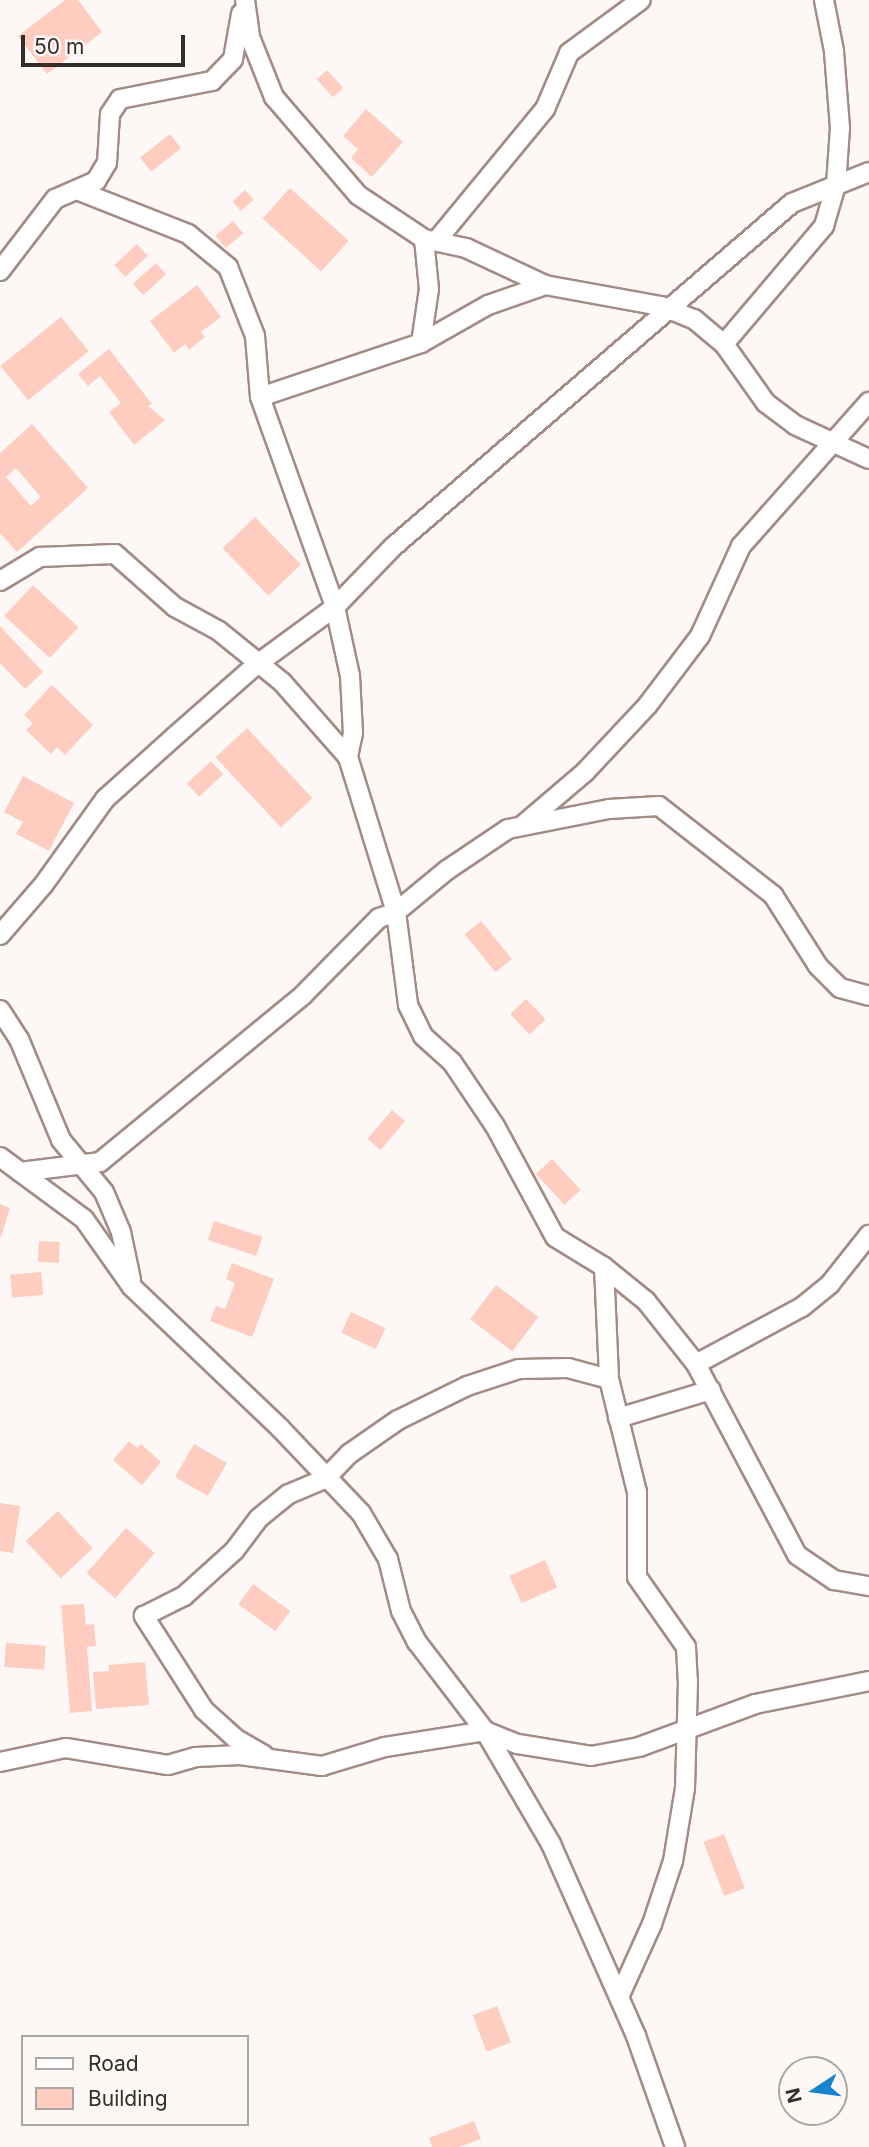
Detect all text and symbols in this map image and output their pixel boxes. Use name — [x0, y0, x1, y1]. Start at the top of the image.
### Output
scale bar — [24, 21, 189, 65]
text: 50 m — [34, 34, 84, 59]
legend — [21, 2035, 248, 2126]
text: Road — [88, 2051, 139, 2076]
north arrow — [778, 2056, 848, 2126]
text: Building — [88, 2086, 168, 2111]
text: N — [781, 2086, 807, 2105]

